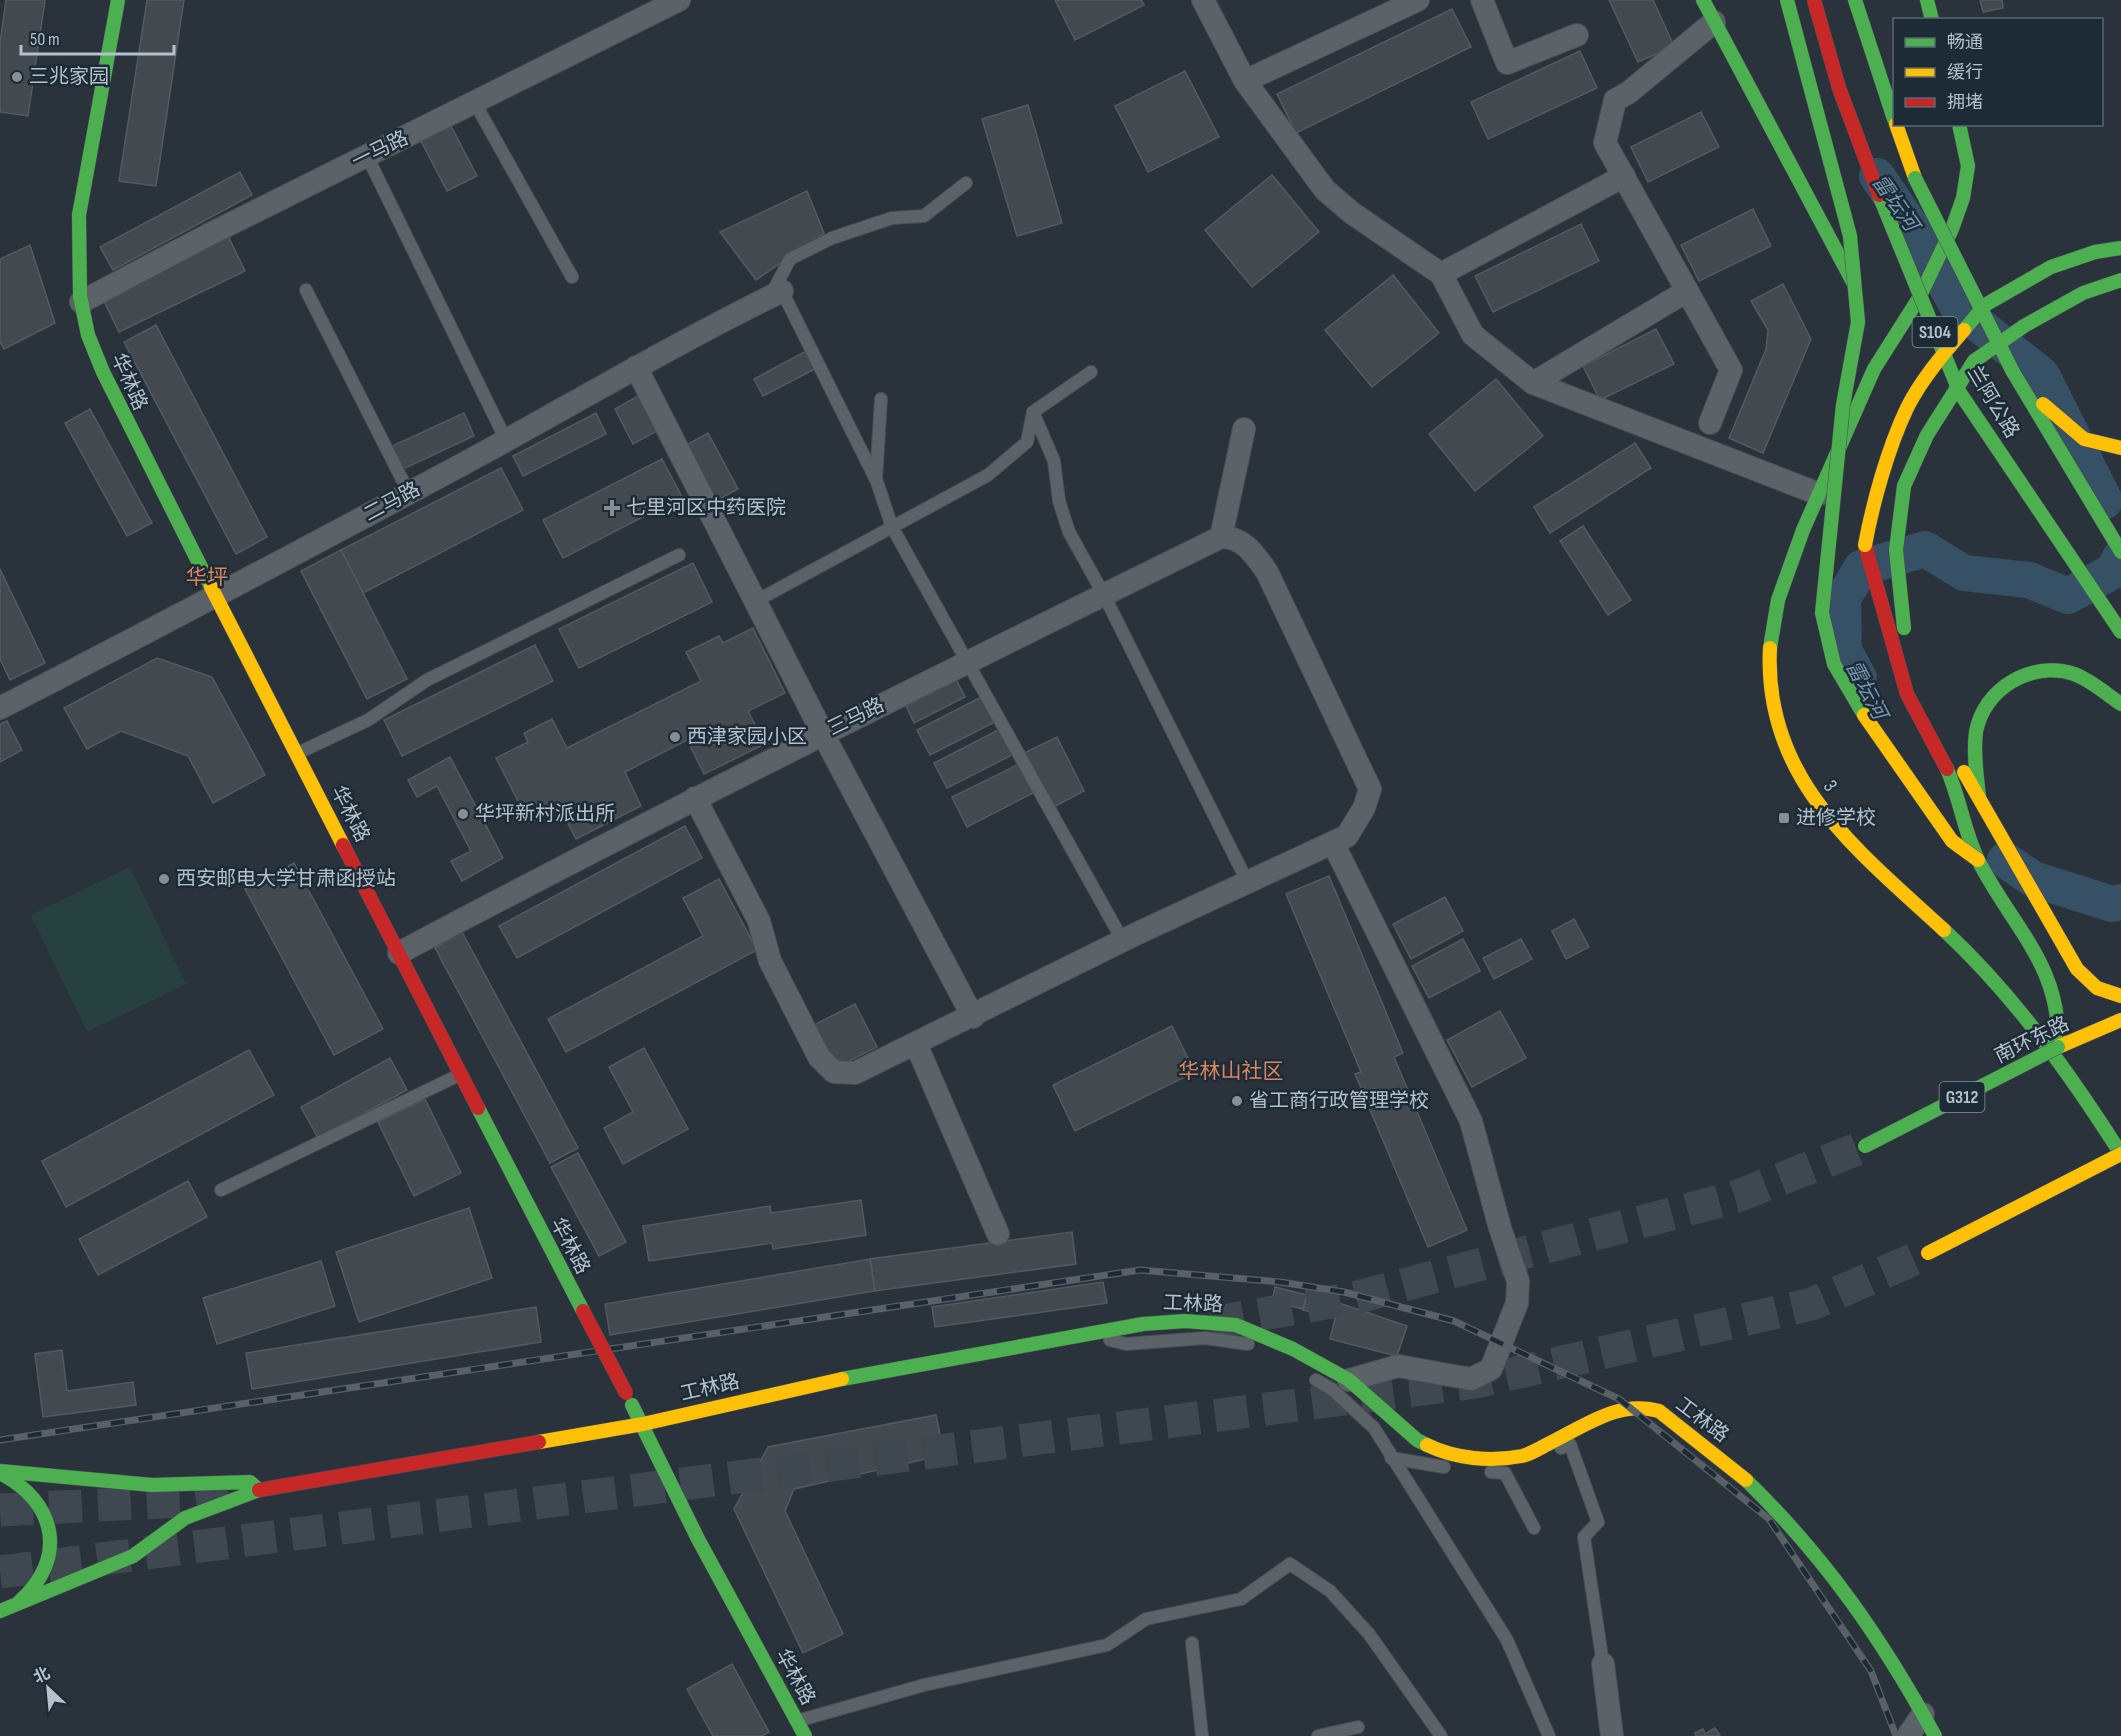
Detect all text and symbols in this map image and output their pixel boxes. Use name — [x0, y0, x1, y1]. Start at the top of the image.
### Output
scale bar — [21, 18, 174, 56]
legend — [1893, 18, 2103, 126]
text: 50 m — [30, 29, 60, 50]
text: 畅通 — [1947, 32, 1983, 53]
text: 缓行 — [1947, 62, 1983, 83]
place label: 三兆家园 — [29, 65, 109, 89]
marker: 三兆家园 — [10, 70, 24, 84]
text: 拥堵 — [1947, 92, 1983, 113]
street label: 一马路 — [348, 126, 412, 174]
water label: 雷坛河 — [1867, 170, 1926, 239]
road number: S104 — [1912, 317, 1958, 347]
street label: 华林路 — [106, 350, 152, 414]
street label: 兰阿公路 — [1962, 362, 2024, 442]
street label: 二马路 — [360, 477, 424, 527]
place label: 七里河区中药医院 — [626, 496, 786, 520]
marker: 七里河区中药医院 — [603, 499, 621, 517]
district label: 华坪 — [186, 565, 228, 590]
water label: 雷坛河 — [1840, 656, 1894, 727]
street label: 三马路 — [824, 693, 888, 741]
place label: 西津家园小区 — [687, 725, 807, 749]
marker: 西津家园小区 — [668, 730, 682, 744]
street label: 3 — [1818, 776, 1842, 796]
street label: 华林路 — [326, 782, 374, 846]
place label: 华坪新村派出所 — [475, 802, 615, 826]
place label: 进修学校 — [1796, 806, 1876, 830]
marker: 华坪新村派出所 — [456, 807, 470, 821]
marker: 进修学校 — [1777, 811, 1791, 825]
place label: 西安邮电大学甘肃函授站 — [176, 867, 396, 891]
marker: 西安邮电大学甘肃函授站 — [157, 872, 171, 886]
street label: 南环东路 — [1991, 1012, 2073, 1068]
district label: 华林山社区 — [1179, 1059, 1284, 1084]
road number: G312 — [1940, 1082, 1984, 1112]
place label: 省工商行政管理学校 — [1249, 1089, 1429, 1113]
marker: 省工商行政管理学校 — [1230, 1094, 1244, 1108]
street label: 华林路 — [545, 1214, 595, 1278]
street label: 工林路 — [1163, 1291, 1223, 1317]
street label: 工林路 — [678, 1370, 742, 1406]
street label: 工林路 — [1671, 1392, 1733, 1448]
street label: 华林路 — [770, 1645, 820, 1709]
north arrow — [18, 1658, 78, 1718]
text: 北 — [31, 1664, 53, 1688]

